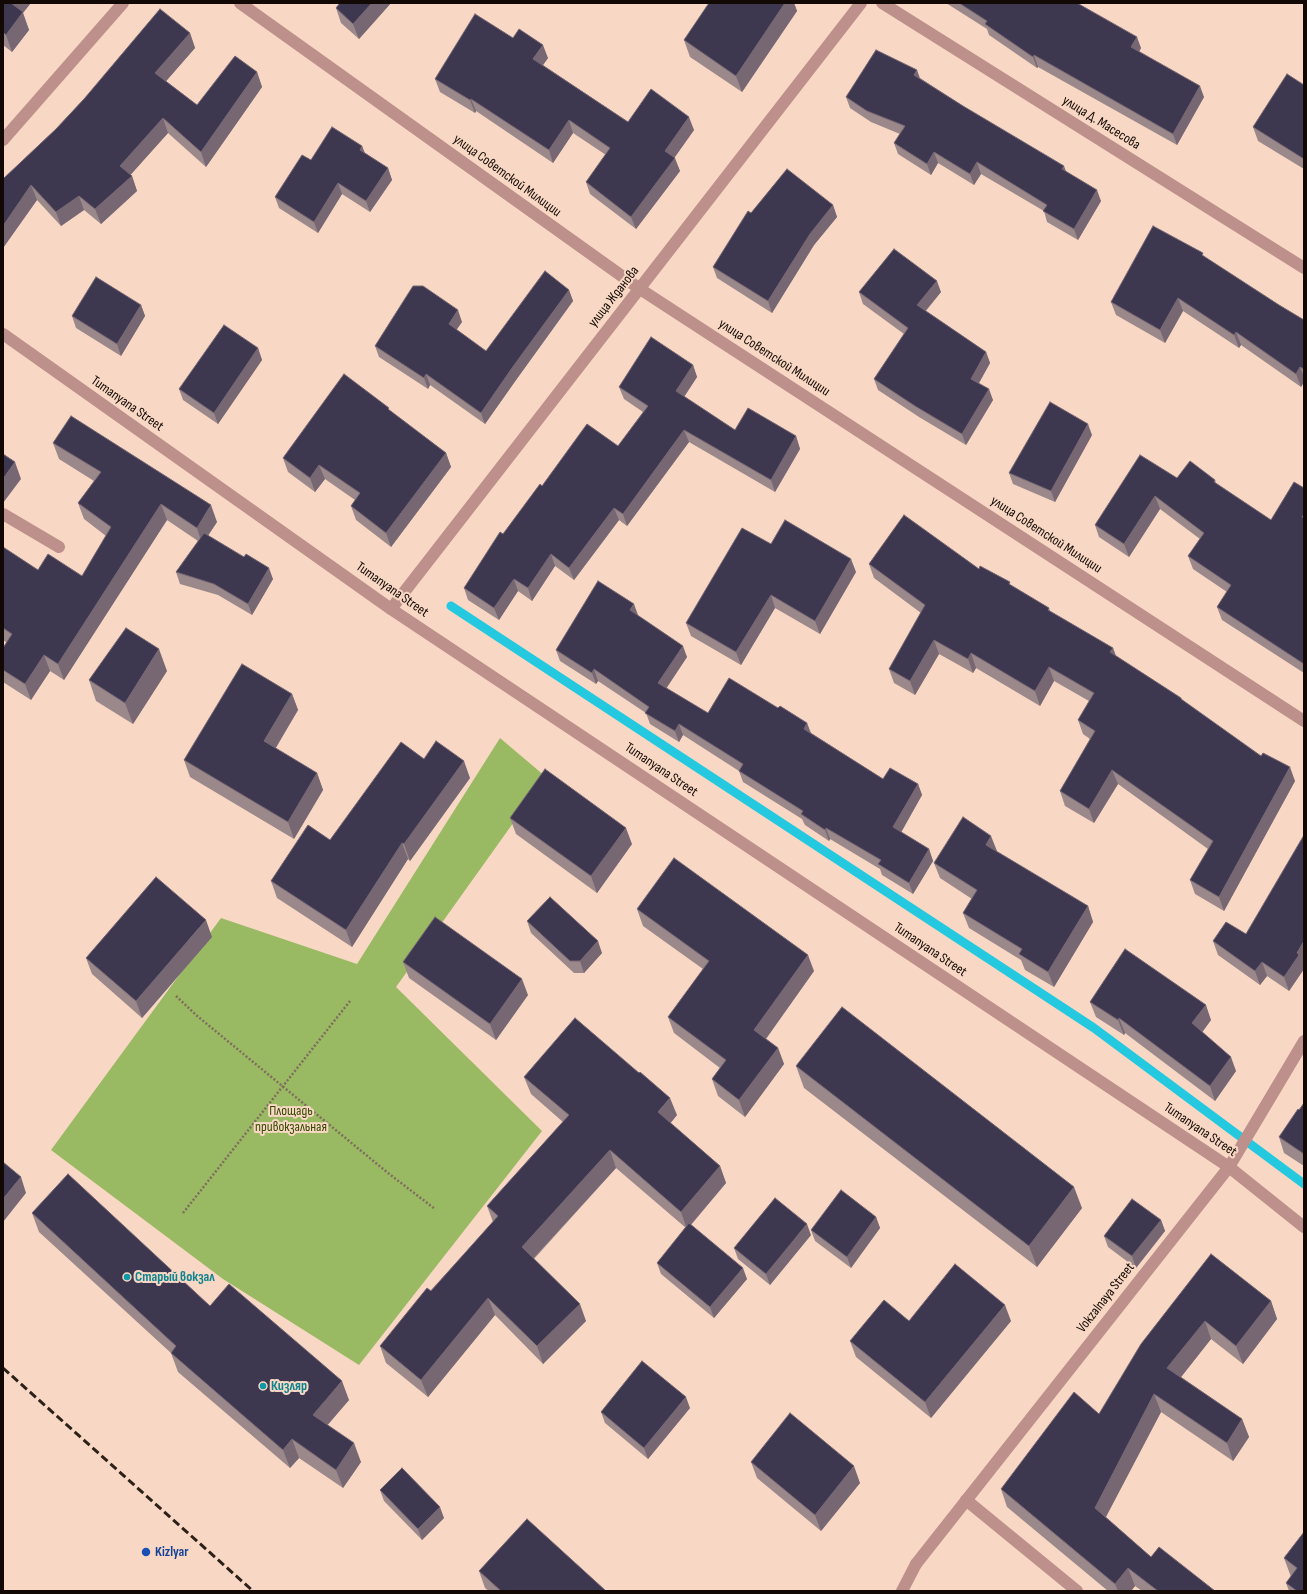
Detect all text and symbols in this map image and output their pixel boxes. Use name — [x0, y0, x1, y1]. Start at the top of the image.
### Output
street label: улица Д. Масесова — [1059, 92, 1143, 154]
street label: улица Советской Милиции — [450, 131, 564, 221]
street label: улица Жданова — [585, 263, 643, 331]
street label: улица Советской Милиции — [715, 316, 833, 400]
street label: Tumanyana Street — [88, 373, 166, 435]
street label: улица Советской Милиции — [987, 493, 1105, 577]
street label: Tumanyana Street — [353, 559, 431, 621]
street label: Tumanyana Street — [621, 739, 701, 801]
street label: Tumanyana Street — [890, 919, 970, 981]
street label: Tumanyana Street — [1160, 1099, 1240, 1161]
park label: Площадь привокзальная — [255, 1103, 327, 1136]
street label: Vokzalnaya Street — [1074, 1260, 1138, 1336]
place label: Старый вокзал — [135, 1269, 215, 1285]
marker: Старый вокзал — [122, 1272, 132, 1282]
place label: Кизляр — [271, 1378, 307, 1394]
marker: Кизляр — [258, 1381, 268, 1391]
place label: Kizlyar — [155, 1544, 189, 1560]
marker: Kizlyar — [140, 1546, 152, 1558]

